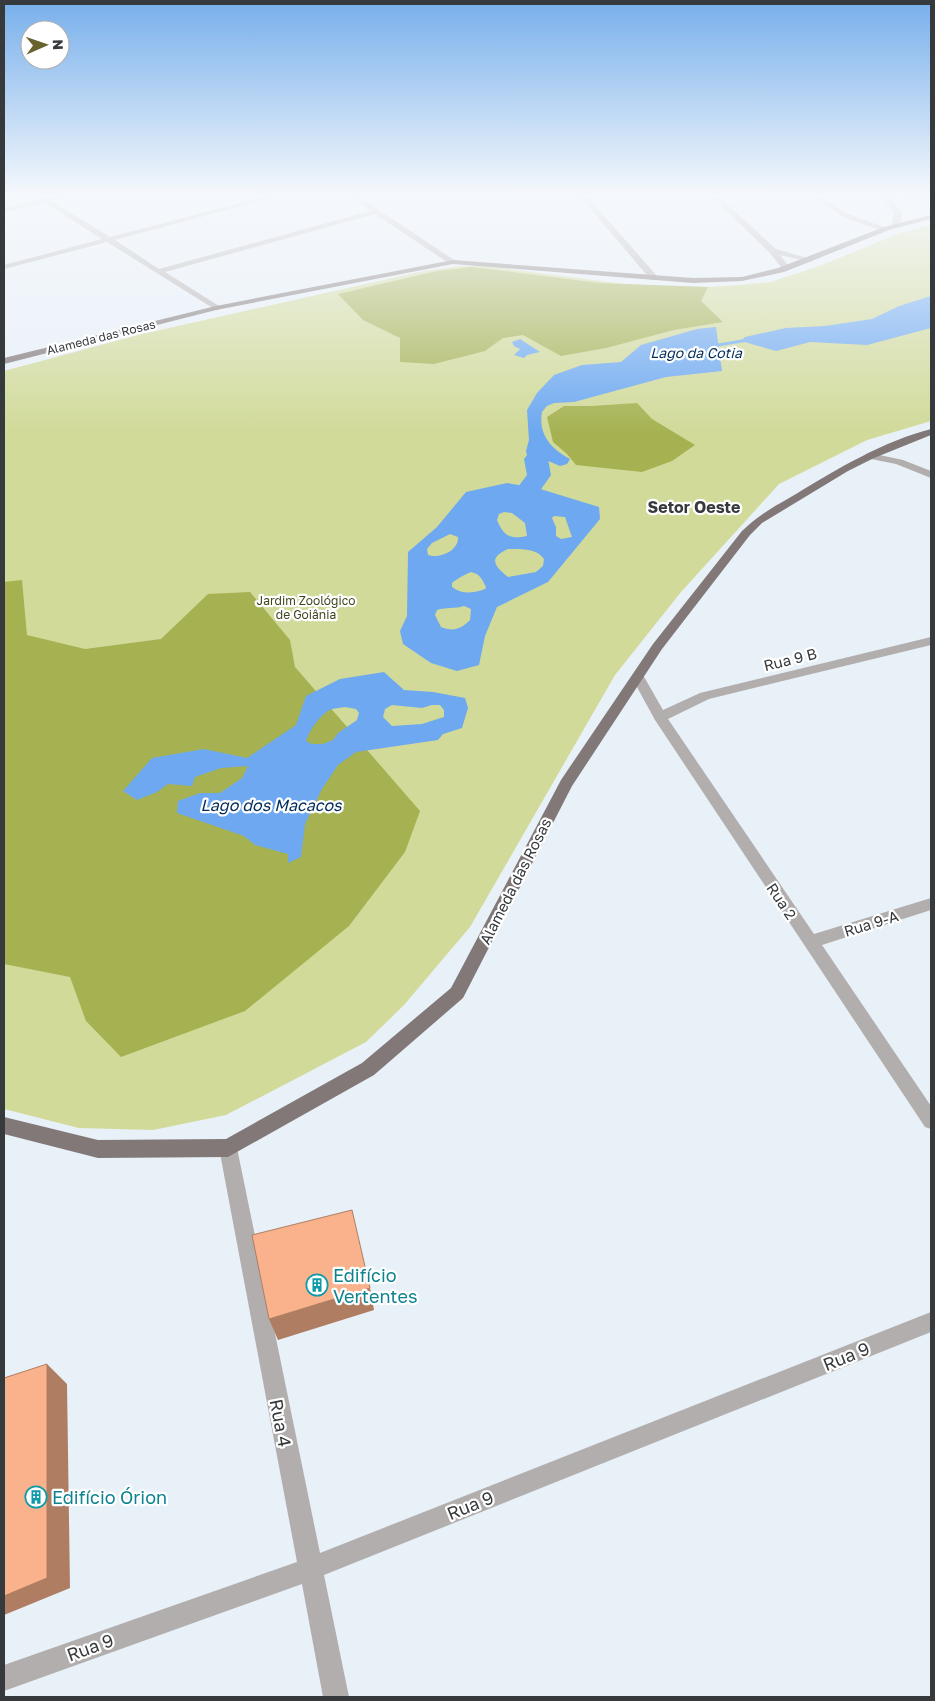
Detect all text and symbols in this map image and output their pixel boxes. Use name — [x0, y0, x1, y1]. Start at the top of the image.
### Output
north arrow — [20, 20, 70, 70]
text: N — [50, 39, 67, 50]
street label: Alameda das Rosas — [45, 316, 157, 358]
water label: Lago da Cotia — [650, 344, 743, 361]
district label: Setor Oeste — [648, 497, 740, 517]
park label: Jardim Zoológico de Goiânia — [257, 593, 355, 622]
street label: Rua 9 B — [762, 644, 818, 674]
water label: Lago dos Macacos — [200, 795, 343, 815]
street label: Alameda das Rosas — [475, 815, 555, 947]
street label: Rua 2 — [763, 879, 801, 923]
street label: Rua 9-A — [842, 906, 900, 940]
place label: Edifício Vertentes — [333, 1264, 418, 1307]
building icon: Edifício Vertentes — [305, 1273, 329, 1297]
street label: Rua 9 — [819, 1337, 873, 1375]
street label: Rua 4 — [266, 1397, 296, 1449]
building icon: Edifício Órion — [24, 1485, 48, 1509]
place label: Edifício Órion — [52, 1486, 167, 1508]
street label: Rua 9 — [443, 1486, 497, 1524]
street label: Rua 9 — [64, 1628, 116, 1666]

